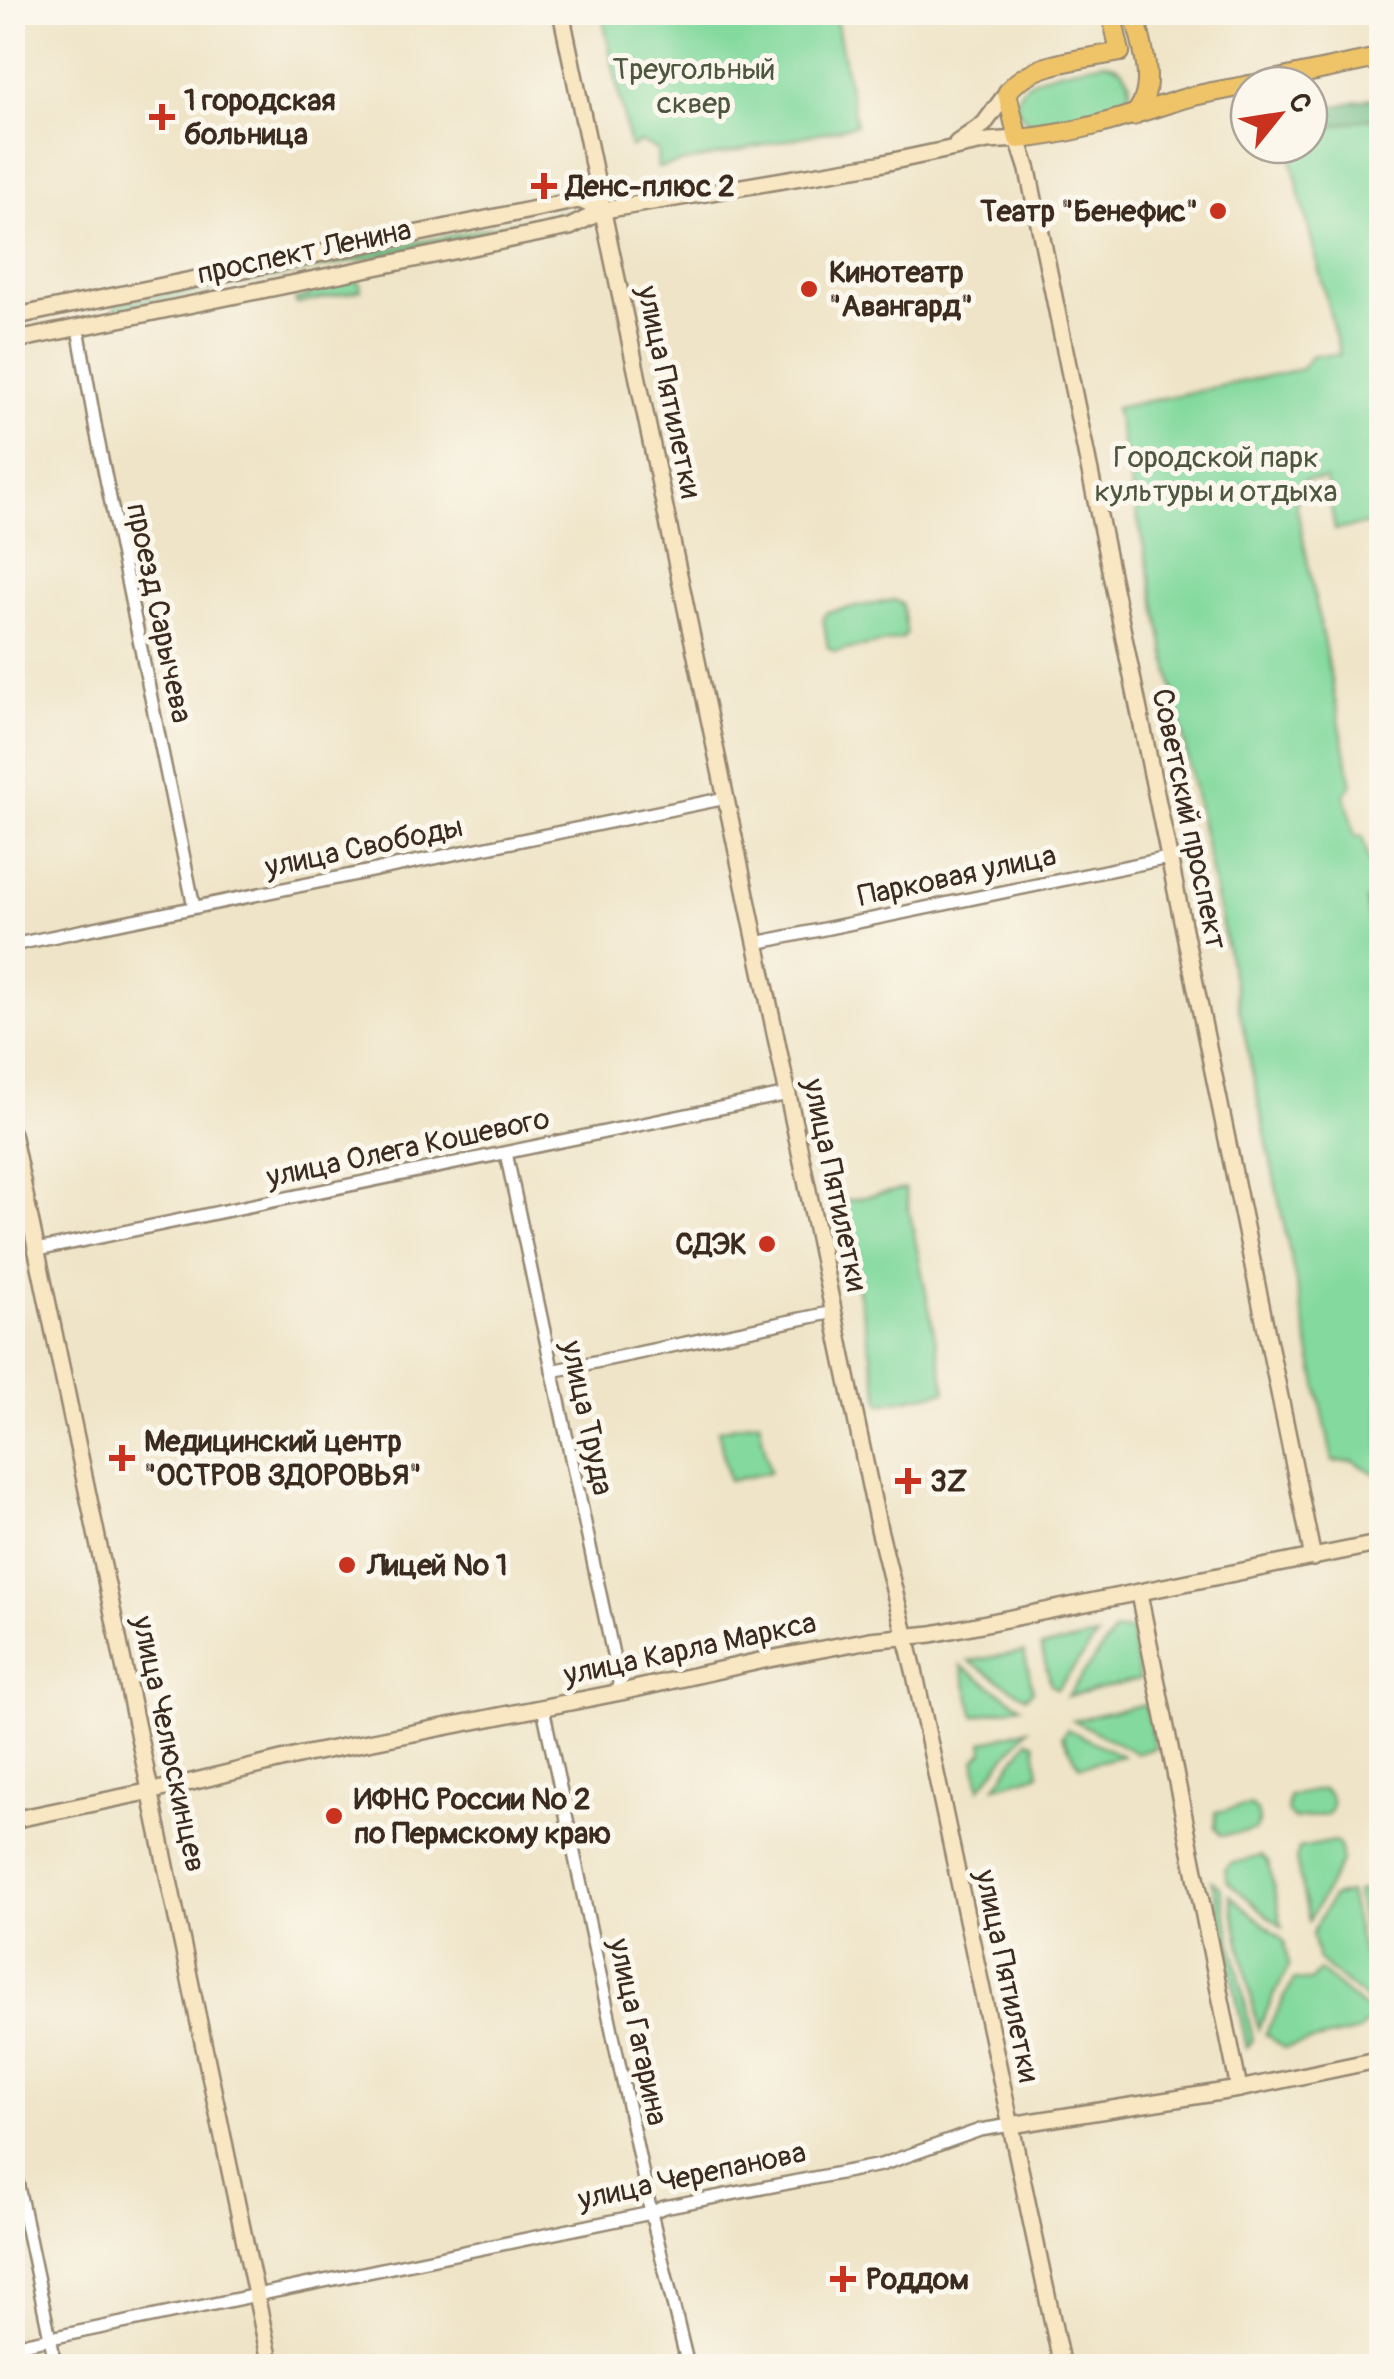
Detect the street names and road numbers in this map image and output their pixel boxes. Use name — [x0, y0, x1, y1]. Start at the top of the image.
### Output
street label: проспект Ленина — [194, 211, 414, 293]
street label: улица Пятилетки — [628, 281, 710, 502]
street label: проезд Сарычева — [118, 500, 200, 726]
street label: Советский проспект — [1143, 685, 1235, 953]
street label: улица Свободы — [261, 808, 466, 886]
street label: Парковая улица — [854, 837, 1060, 915]
street label: улица Пятилетки — [794, 1074, 876, 1295]
street label: улица Олега Кошевого — [262, 1100, 553, 1196]
street label: улица Труда — [552, 1336, 621, 1499]
street label: улица Карла Маркса — [559, 1604, 820, 1694]
street label: улица Челюскинцев — [124, 1612, 214, 1875]
street label: улица Пятилетки — [966, 1865, 1048, 2086]
street label: улица Гагарина — [600, 1934, 676, 2129]
street label: улица Черепанова — [574, 2134, 809, 2218]

